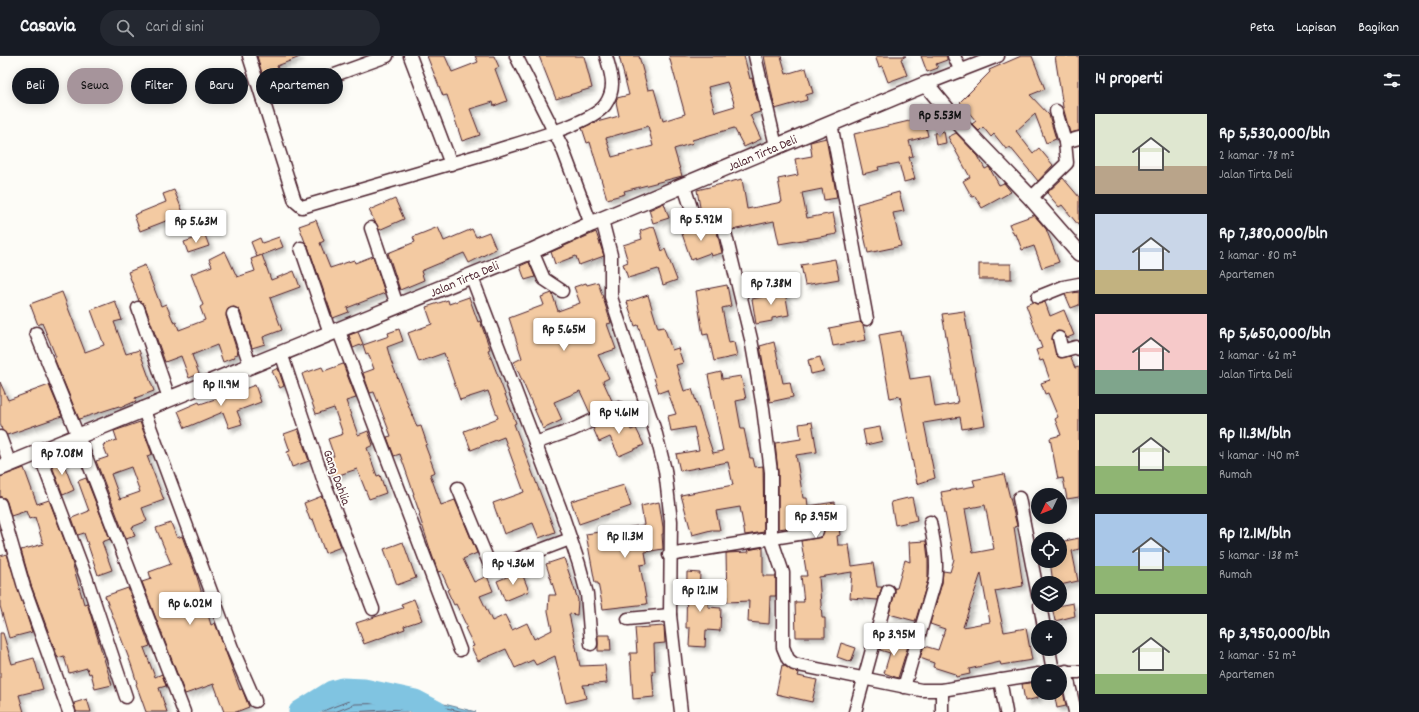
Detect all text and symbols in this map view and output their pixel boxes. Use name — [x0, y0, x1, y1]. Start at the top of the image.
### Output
search box — [100, 10, 380, 46]
text: Casavia — [20, 14, 76, 41]
icon: search — [114, 17, 136, 39]
text: Cari di sini — [146, 17, 204, 39]
text: Peta — [1250, 18, 1274, 38]
text: Lapisan — [1296, 18, 1336, 38]
text: Bagikan — [1358, 18, 1399, 38]
chip: Beli — [12, 68, 59, 104]
chip: Sewa — [67, 68, 123, 104]
chip: Filter — [131, 68, 187, 104]
chip: Baru — [195, 68, 248, 104]
chip: Apartemen — [256, 68, 343, 104]
text: 14 properti — [1095, 68, 1162, 92]
icon: filters — [1381, 69, 1403, 91]
pin: Rp 5.53M — [899, 104, 981, 138]
text: Rp 5.53M — [919, 107, 961, 126]
text: Rp 5,530,000/bln — [1219, 123, 1330, 147]
icon: home — [1127, 130, 1175, 178]
street label: Jalan Tirta Deli — [726, 131, 801, 177]
text: 2 kamar · 78 m² — [1219, 147, 1295, 166]
text: Jalan Tirta Deli — [1219, 166, 1292, 185]
pin: Rp 5.92M — [660, 208, 742, 242]
pin: Rp 5.63M — [155, 210, 237, 244]
text: Rp 5.92M — [680, 211, 722, 230]
text: Rp 5.63M — [174, 213, 218, 232]
text: Rp 7,380,000/bln — [1219, 223, 1328, 247]
icon: home — [1127, 230, 1175, 278]
text: 2 kamar · 80 m² — [1219, 247, 1297, 266]
street label: Jalan Tirta Deli — [428, 257, 503, 303]
text: Apartemen — [1219, 266, 1274, 285]
pin: Rp 7.38M — [730, 272, 812, 306]
text: Rp 7.38M — [750, 275, 792, 294]
pin: Rp 5.65M — [523, 318, 605, 352]
text: Rp 5.65M — [542, 321, 586, 340]
text: Rp 5,650,000/bln — [1219, 323, 1331, 347]
icon: home — [1127, 330, 1175, 378]
text: 2 kamar · 62 m² — [1219, 347, 1297, 366]
text: Jalan Tirta Deli — [1219, 366, 1292, 385]
pin: Rp 11.9M — [180, 373, 262, 407]
text: Rp 11.9M — [203, 376, 239, 395]
pin: Rp 4.61M — [578, 401, 660, 435]
text: Rp 4.61M — [599, 404, 639, 423]
text: Rp 11.3M/bln — [1219, 423, 1291, 447]
icon: home — [1127, 430, 1175, 478]
pin: Rp 7.08M — [21, 442, 103, 476]
text: Rp 7.08M — [41, 445, 83, 464]
text: 4 kamar · 140 m² — [1219, 447, 1300, 466]
street label: Gang Dahlia — [317, 448, 355, 509]
text: Rumah — [1219, 466, 1252, 485]
north arrow — [1031, 488, 1067, 524]
map controls — [1031, 488, 1067, 700]
pin: Rp 3.95M — [775, 505, 857, 539]
text: Rp 3.95M — [795, 508, 837, 527]
text: Rp 12.1M/bln — [1219, 523, 1291, 547]
pin: Rp 11.3M — [584, 525, 666, 559]
text: Rp 11.3M — [607, 528, 643, 547]
icon: home — [1127, 530, 1175, 578]
button: locate — [1031, 532, 1067, 568]
text: 5 kamar · 138 m² — [1219, 547, 1299, 566]
pin: Rp 4.36M — [472, 552, 554, 586]
text: Rp 4.36M — [492, 555, 534, 574]
text: Rumah — [1219, 566, 1252, 585]
button: layers — [1031, 576, 1067, 612]
pin: Rp 12.1M — [659, 579, 741, 613]
text: Rp 12.1M — [682, 582, 718, 601]
pin: Rp 6.02M — [149, 592, 231, 626]
text: Rp 6.02M — [168, 595, 212, 614]
button: + — [1031, 620, 1067, 656]
pin: Rp 3.95M — [853, 623, 935, 657]
text: Rp 3,950,000/bln — [1219, 623, 1330, 647]
text: Rp 3.95M — [873, 626, 915, 645]
icon: home — [1127, 630, 1175, 678]
text: 2 kamar · 52 m² — [1219, 647, 1296, 666]
button: − — [1031, 664, 1067, 700]
text: Apartemen — [1219, 666, 1274, 685]

